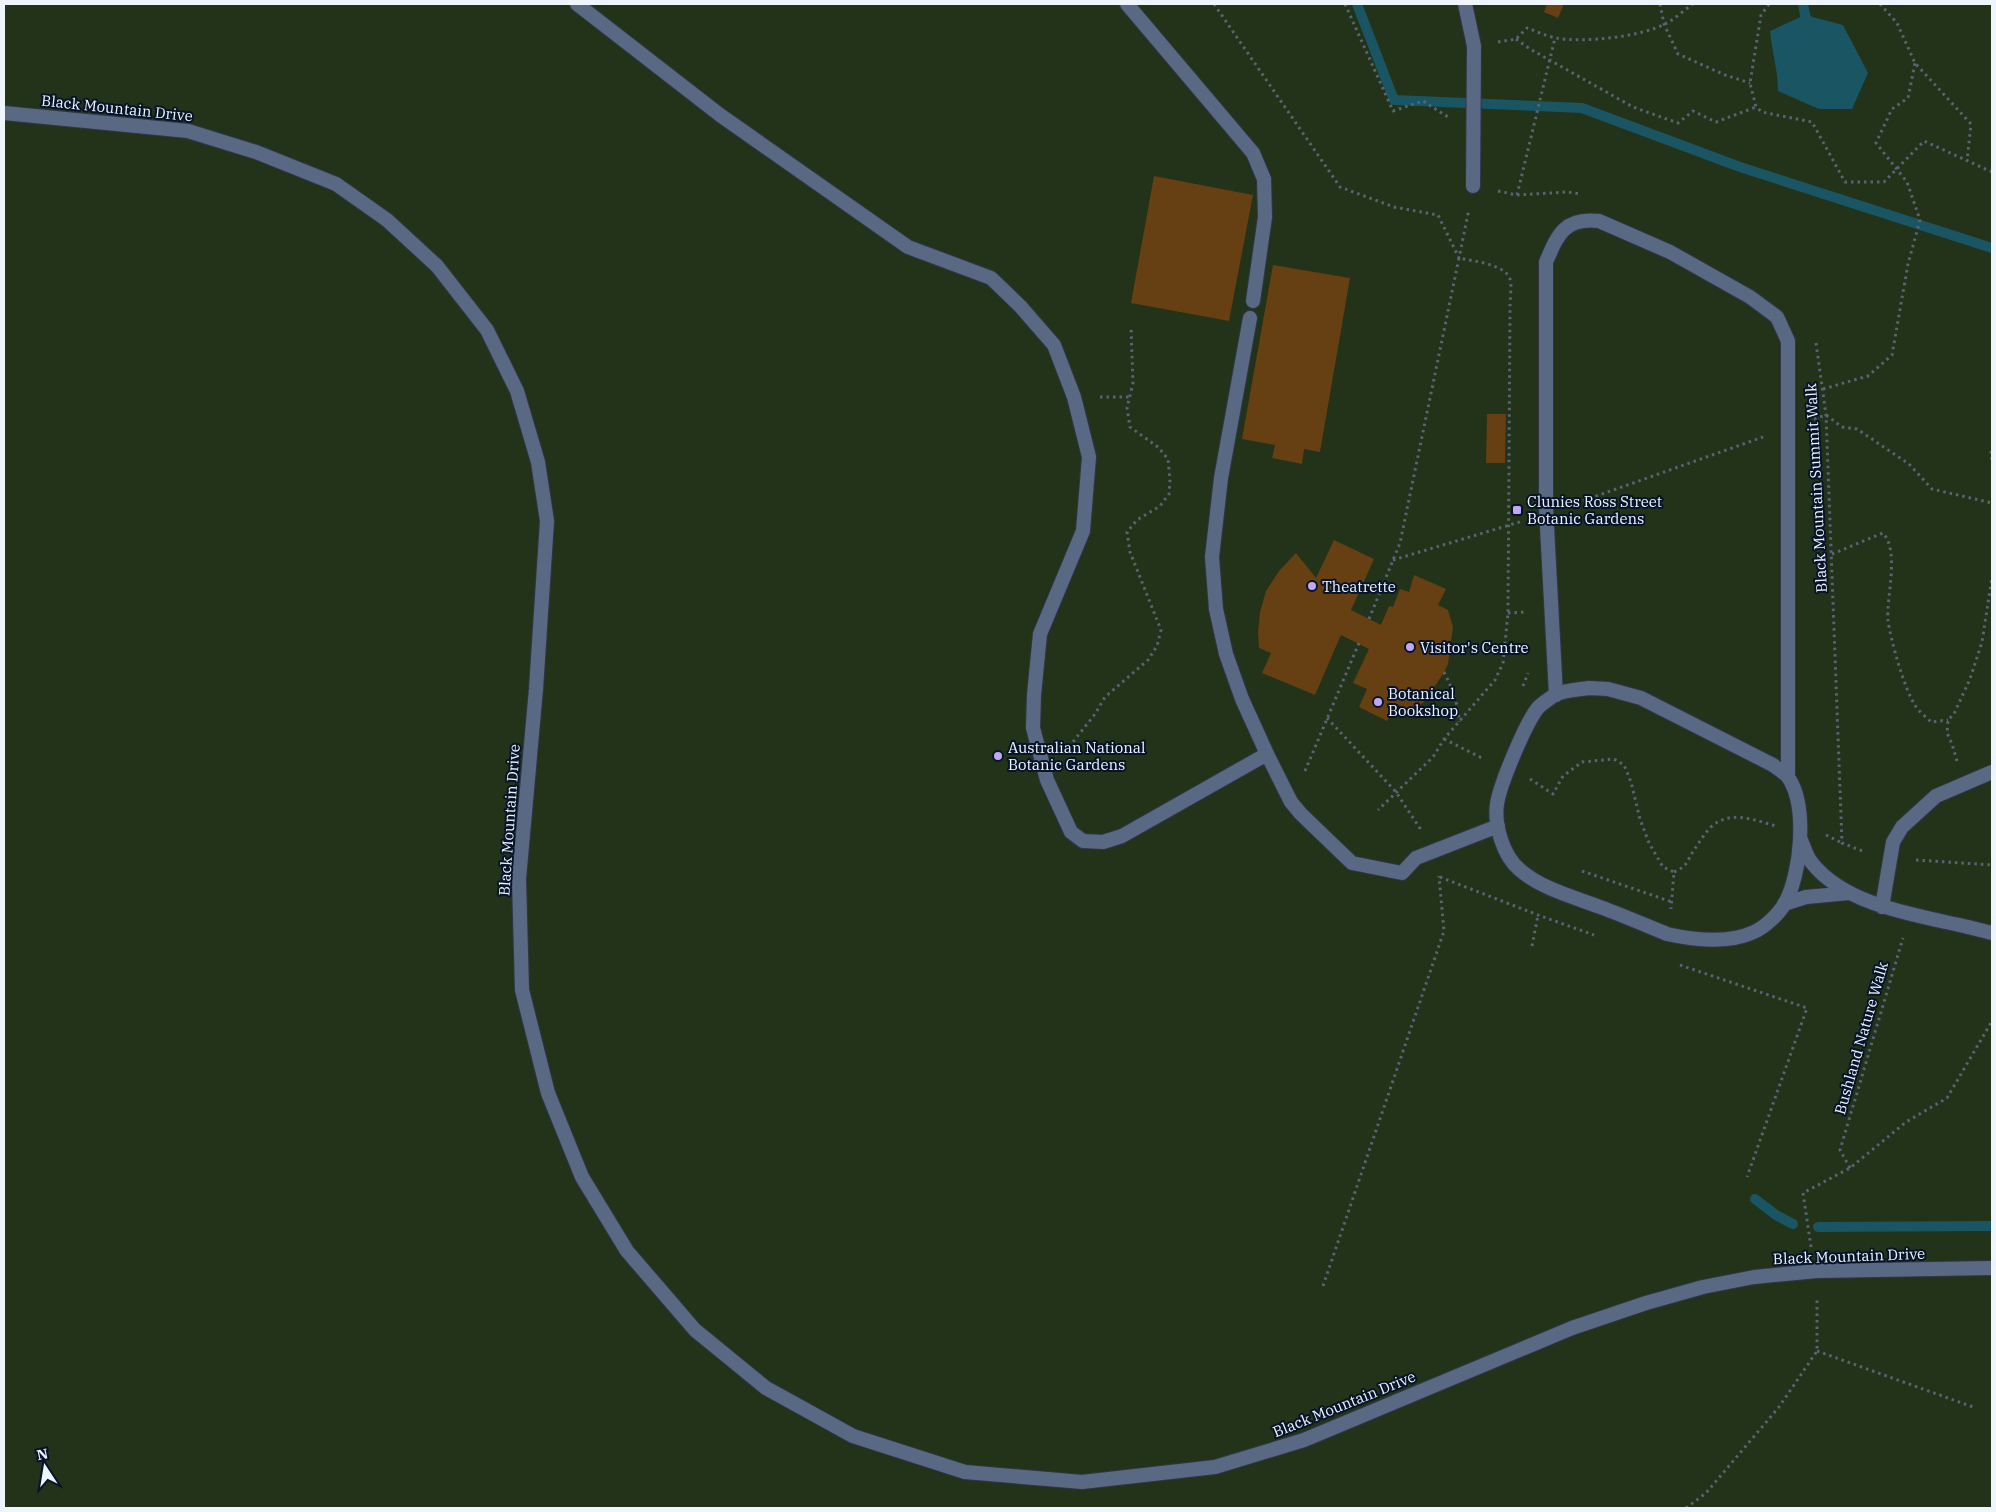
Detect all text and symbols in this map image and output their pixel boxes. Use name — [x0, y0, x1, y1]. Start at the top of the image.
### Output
street label: Black Mountain Drive — [40, 91, 194, 125]
street label: Black Mountain Summit Walk — [1801, 383, 1831, 593]
place label: Clunies Ross Street Botanic Gardens — [1527, 492, 1662, 528]
marker: Clunies Ross Street Botanic Gardens — [1511, 504, 1523, 516]
place label: Theatrette — [1322, 577, 1396, 596]
marker: Theatrette — [1306, 580, 1318, 592]
place label: Visitor's Centre — [1420, 638, 1529, 657]
marker: Visitor's Centre — [1404, 641, 1416, 653]
place label: Botanical Bookshop — [1388, 684, 1458, 720]
marker: Botanical Bookshop — [1372, 696, 1384, 708]
place label: Australian National Botanic Gardens — [1008, 738, 1146, 774]
street label: Black Mountain Drive — [494, 743, 524, 897]
marker: Australian National Botanic Gardens — [992, 750, 1004, 762]
street label: Bushland Nature Walk — [1830, 959, 1892, 1117]
street label: Black Mountain Drive — [1773, 1244, 1925, 1268]
street label: Black Mountain Drive — [1270, 1367, 1418, 1441]
north arrow — [20, 1442, 70, 1492]
text: N — [35, 1444, 50, 1464]

